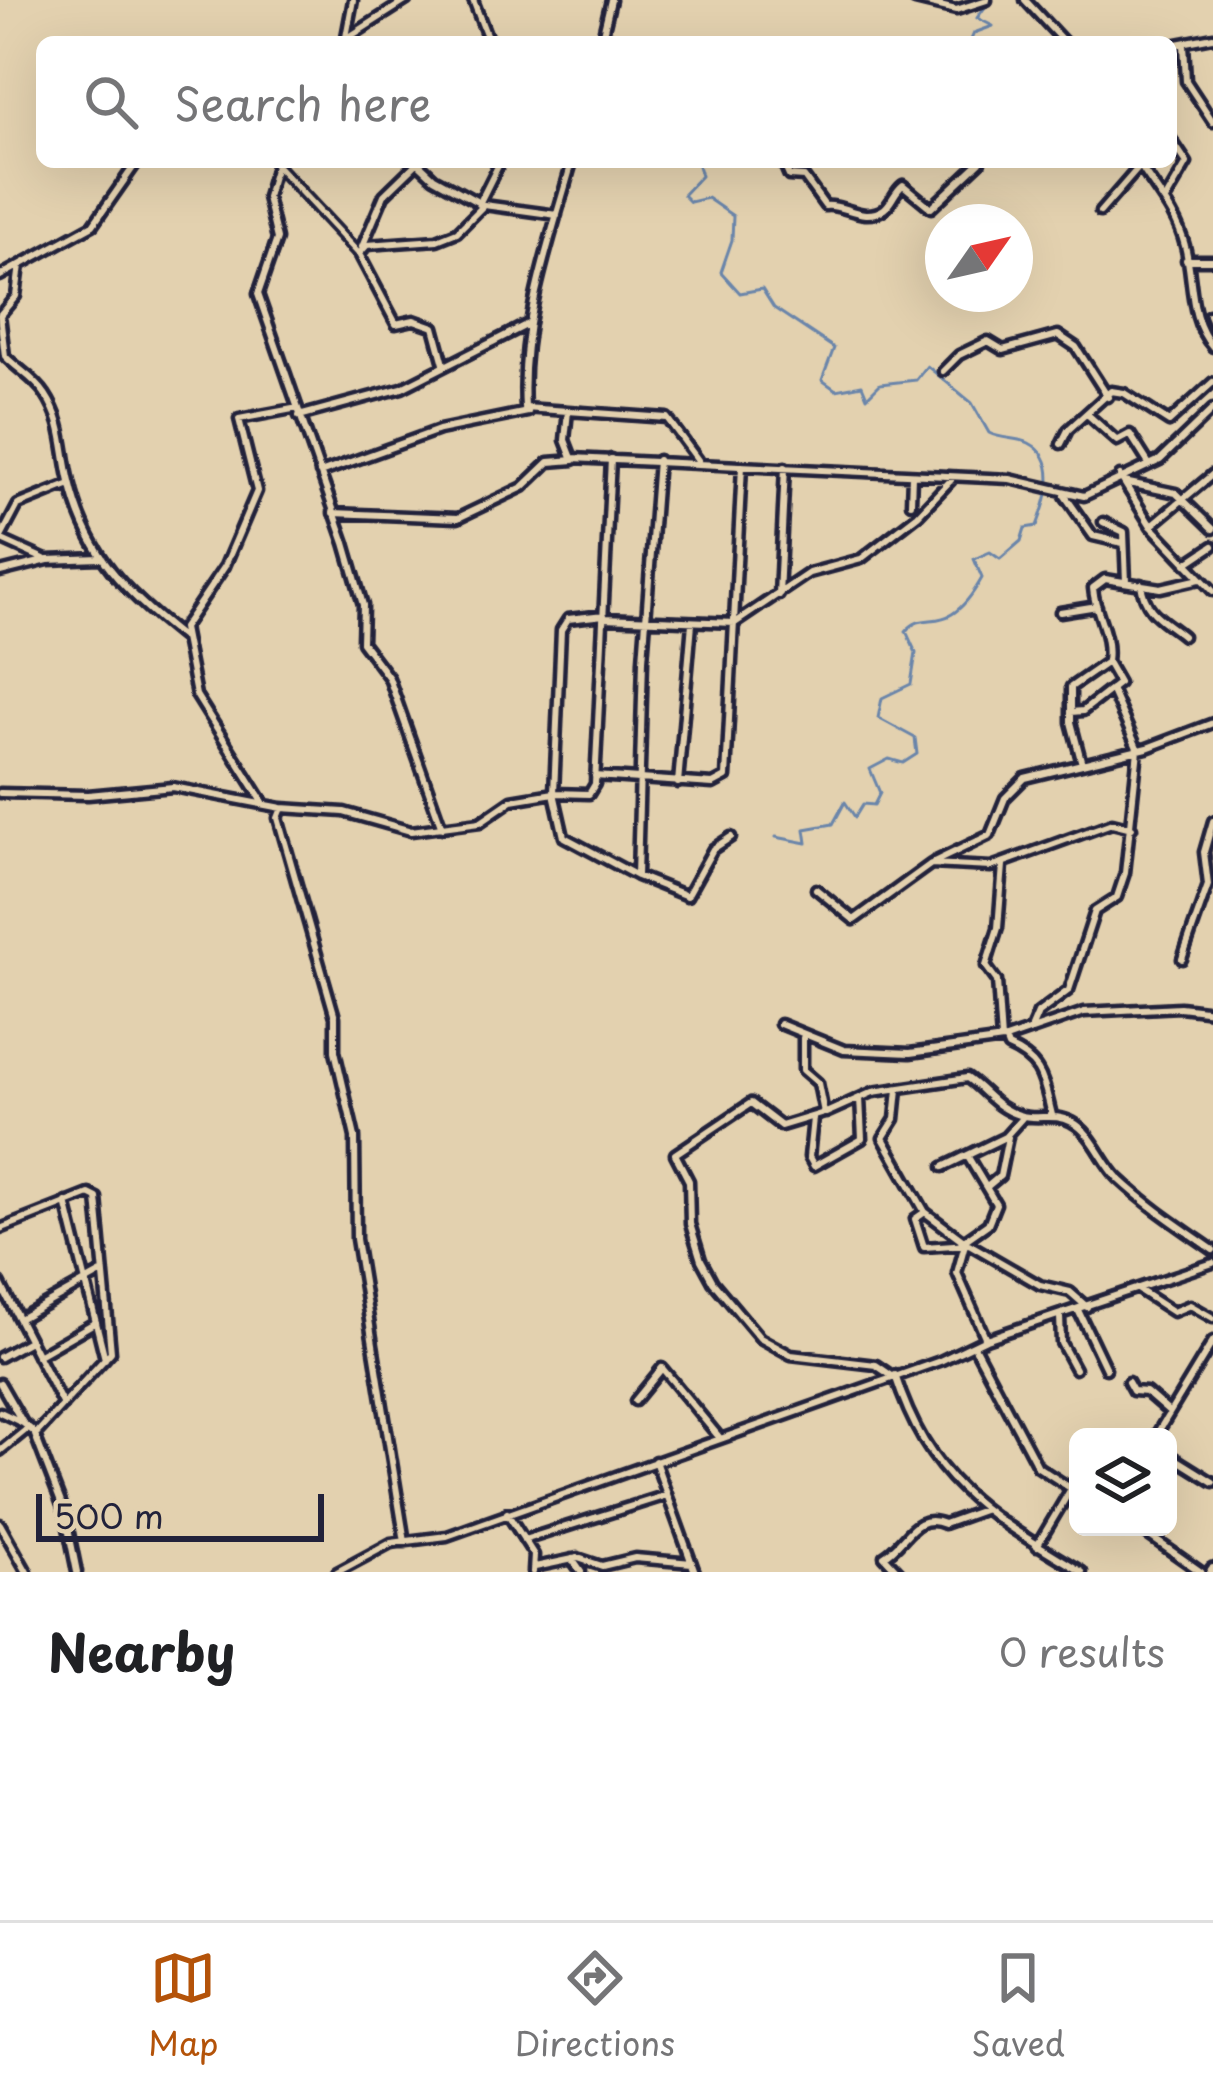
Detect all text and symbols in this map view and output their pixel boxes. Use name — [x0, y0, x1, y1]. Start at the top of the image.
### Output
search box — [36, 36, 1177, 168]
text: Search here — [174, 68, 431, 136]
icon: search — [78, 69, 144, 135]
north arrow — [925, 204, 1033, 312]
map controls — [1069, 1428, 1177, 1536]
button: layers — [1069, 1428, 1177, 1536]
scale bar — [36, 1488, 324, 1541]
text: 500 m — [54, 1490, 164, 1540]
text: Nearby — [48, 1612, 235, 1689]
text: 0 results — [999, 1621, 1165, 1680]
tab: Map — [148, 1945, 219, 2067]
tab: Directions — [515, 1945, 675, 2067]
tab: Saved — [971, 1945, 1065, 2067]

